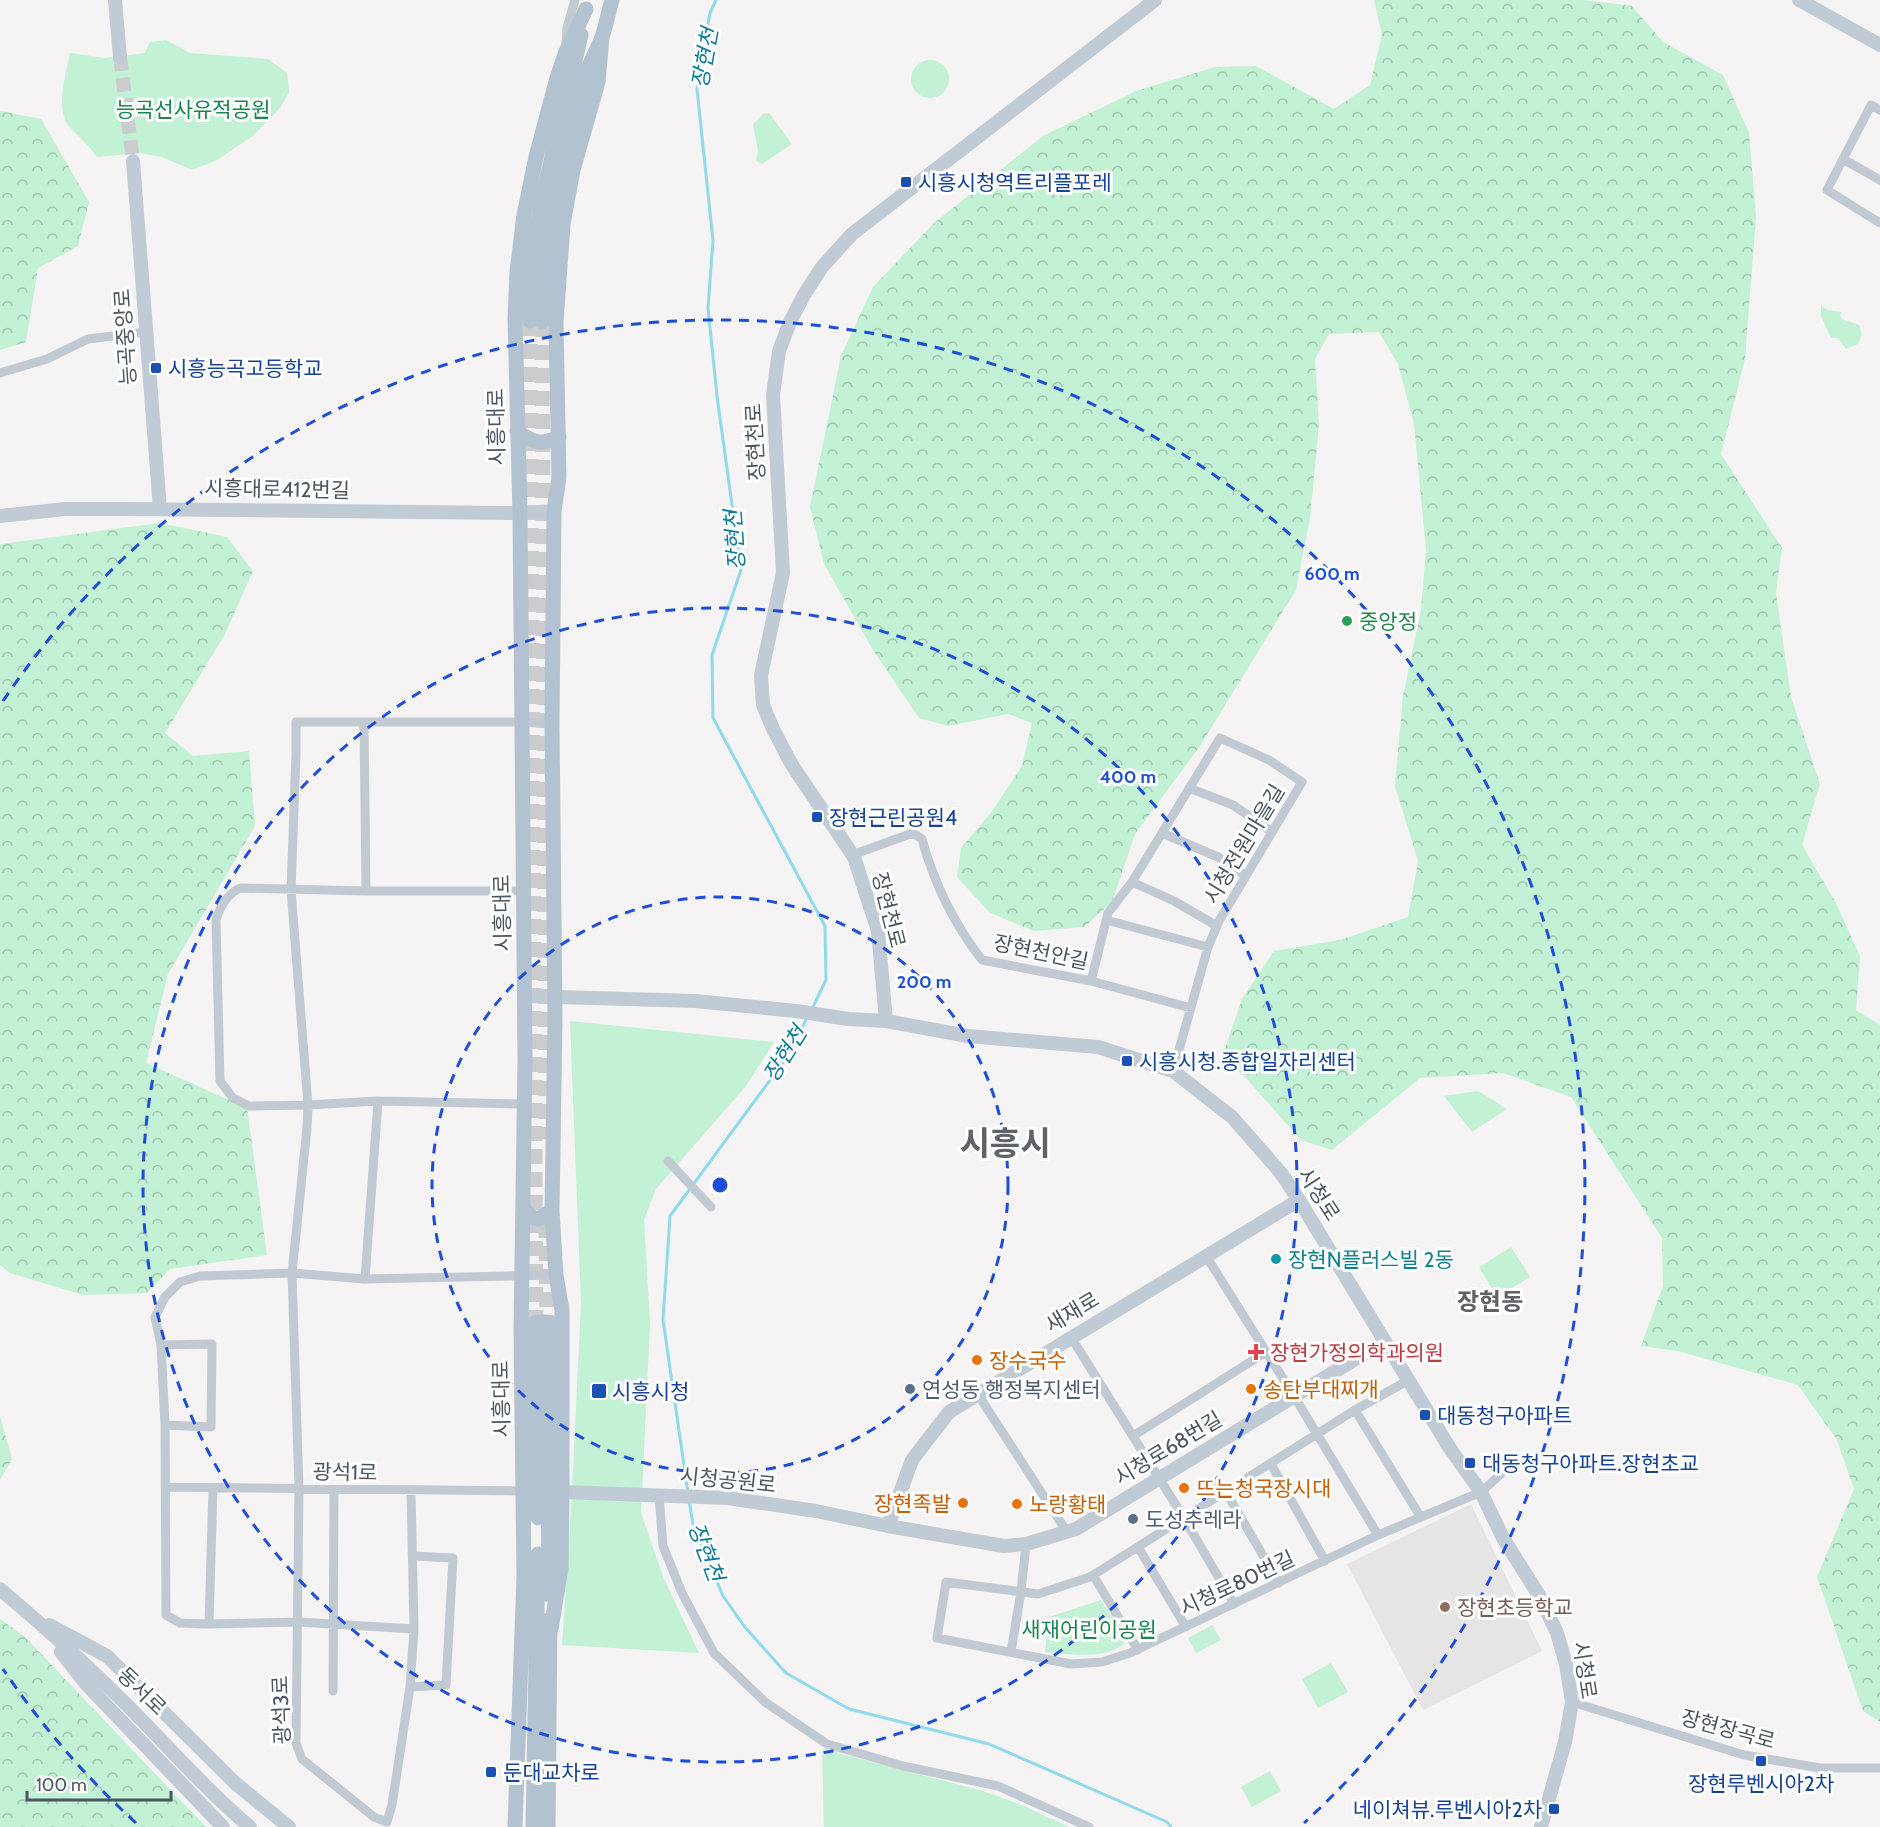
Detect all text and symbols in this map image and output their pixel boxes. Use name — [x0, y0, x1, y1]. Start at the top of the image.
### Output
water label: 장현천 — [686, 23, 724, 90]
park label: 능곡선사유적공원 — [116, 97, 270, 122]
place label: 시흥시청역트리플포레 — [918, 170, 1111, 195]
marker: 시흥시청역트리플포레 — [899, 175, 913, 189]
street label: 능곡중앙로 — [109, 288, 141, 386]
place label: 시흥능곡고등학교 — [168, 356, 323, 381]
marker: 시흥능곡고등학교 — [149, 361, 163, 375]
street label: 시흥대로 — [483, 388, 509, 466]
street label: 장현천로 — [740, 403, 770, 481]
street label: 시흥대로412번길 — [204, 475, 350, 503]
water label: 장현천 — [719, 506, 751, 571]
text: 600 m — [1304, 563, 1360, 585]
place label: 중앙정 — [1359, 609, 1417, 634]
marker: 중앙정 — [1340, 614, 1354, 628]
text: 400 m — [1100, 766, 1156, 788]
street label: 시청전원마을길 — [1198, 780, 1290, 908]
place label: 장현근린공원4 — [829, 805, 957, 830]
marker: 장현근린공원4 — [810, 810, 824, 824]
street label: 장현천로 — [868, 869, 910, 951]
street label: 시흥대로 — [489, 874, 515, 952]
street label: 장현천안길 — [991, 930, 1091, 974]
text: 200 m — [897, 971, 951, 993]
water label: 장현천 — [757, 1019, 814, 1087]
place label: 시흥시청.종합일자리센터 — [1139, 1049, 1356, 1074]
marker: 시흥시청.종합일자리센터 — [1120, 1054, 1134, 1068]
district label: 시흥시 — [959, 1123, 1051, 1163]
street label: 시청로 — [1293, 1163, 1345, 1225]
centre of rings — [710, 1175, 730, 1195]
place label: 장현N플러스빌 2동 — [1288, 1247, 1454, 1272]
marker: 장현N플러스빌 2동 — [1269, 1252, 1283, 1266]
street label: 새재로 — [1041, 1286, 1103, 1338]
district label: 장현동 — [1457, 1287, 1523, 1316]
place label: 장현가정의학과의원 — [1270, 1340, 1444, 1365]
marker: 장현가정의학과의원 — [1247, 1343, 1265, 1361]
place label: 장수국수 — [989, 1348, 1066, 1373]
marker: 장수국수 — [970, 1353, 984, 1367]
street label: 시흥대로 — [488, 1360, 514, 1438]
place label: 연성동 행정복지센터 — [922, 1377, 1101, 1402]
place label: 송탄부대찌개 — [1263, 1377, 1379, 1402]
place label: 시흥시청 — [612, 1379, 689, 1404]
marker: 시흥시청 — [590, 1382, 608, 1400]
marker: 연성동 행정복지센터 — [903, 1382, 917, 1396]
marker: 송탄부대찌개 — [1244, 1382, 1258, 1396]
place label: 대동청구아파트 — [1437, 1403, 1572, 1428]
street label: 시청로68번길 — [1110, 1406, 1226, 1490]
marker: 대동청구아파트 — [1418, 1408, 1432, 1422]
place label: 대동청구아파트.장현초교 — [1482, 1451, 1699, 1476]
marker: 대동청구아파트.장현초교 — [1463, 1456, 1477, 1470]
street label: 광석1로 — [312, 1459, 378, 1485]
street label: 시청공원로 — [679, 1463, 777, 1497]
place label: 뜨는청국장시대 — [1196, 1476, 1331, 1501]
marker: 뜨는청국장시대 — [1177, 1481, 1191, 1495]
place label: 장현족발 — [874, 1491, 951, 1516]
place label: 노랑황태 — [1029, 1492, 1106, 1517]
marker: 장현족발 — [956, 1496, 970, 1510]
marker: 노랑황태 — [1010, 1497, 1024, 1511]
place label: 도성추레라 — [1145, 1507, 1242, 1532]
marker: 도성추레라 — [1126, 1512, 1140, 1526]
water label: 장현천 — [683, 1519, 730, 1588]
street label: 시청로80번길 — [1176, 1545, 1298, 1621]
place label: 장현초등학교 — [1457, 1595, 1573, 1620]
marker: 장현초등학교 — [1438, 1600, 1452, 1614]
park label: 새재어린이공원 — [1021, 1617, 1157, 1642]
street label: 시청로 — [1568, 1639, 1602, 1701]
street label: 동서로 — [112, 1662, 172, 1720]
street label: 광석3로 — [267, 1675, 295, 1745]
street label: 장현장곡로 — [1678, 1704, 1778, 1754]
marker: 장현루벤시아2차 — [1754, 1754, 1768, 1768]
place label: 둔대교차로 — [503, 1760, 600, 1785]
scale bar — [27, 1764, 171, 1802]
marker: 둔대교차로 — [484, 1765, 498, 1779]
place label: 장현루벤시아2차 — [1688, 1771, 1834, 1796]
text: 100 m — [36, 1774, 87, 1796]
place label: 네이쳐뷰.루벤시아2차 — [1353, 1797, 1542, 1822]
marker: 네이쳐뷰.루벤시아2차 — [1547, 1802, 1561, 1816]

